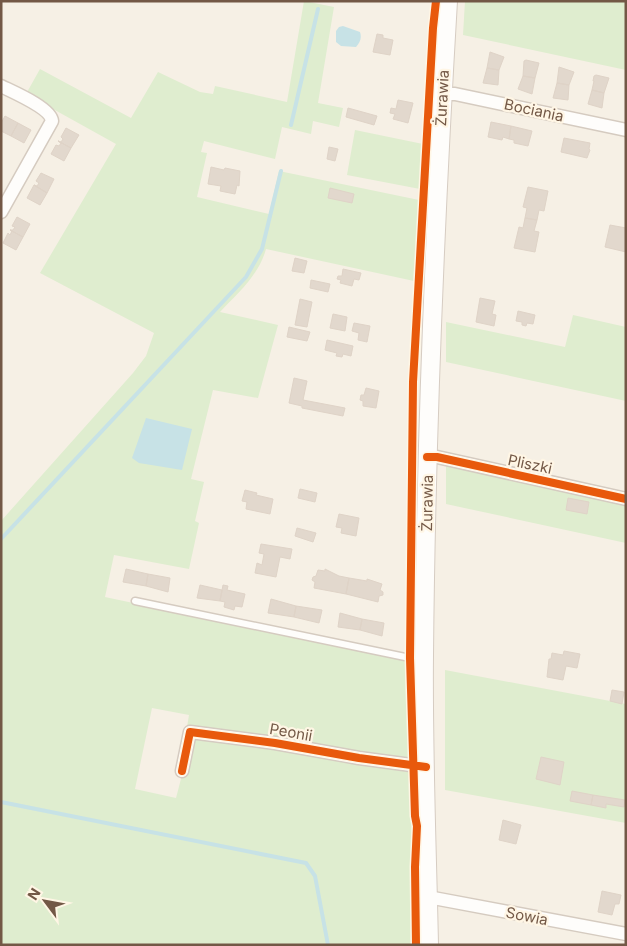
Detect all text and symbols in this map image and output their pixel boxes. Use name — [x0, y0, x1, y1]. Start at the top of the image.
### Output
street label: Żurawia — [431, 69, 453, 127]
street label: Bociania — [503, 94, 565, 126]
street label: Pliszki — [506, 450, 554, 478]
street label: Żurawia — [417, 474, 437, 532]
street label: Peonii — [268, 719, 314, 745]
north arrow — [20, 876, 70, 926]
text: N — [24, 885, 44, 903]
street label: Sowia — [504, 903, 550, 929]

